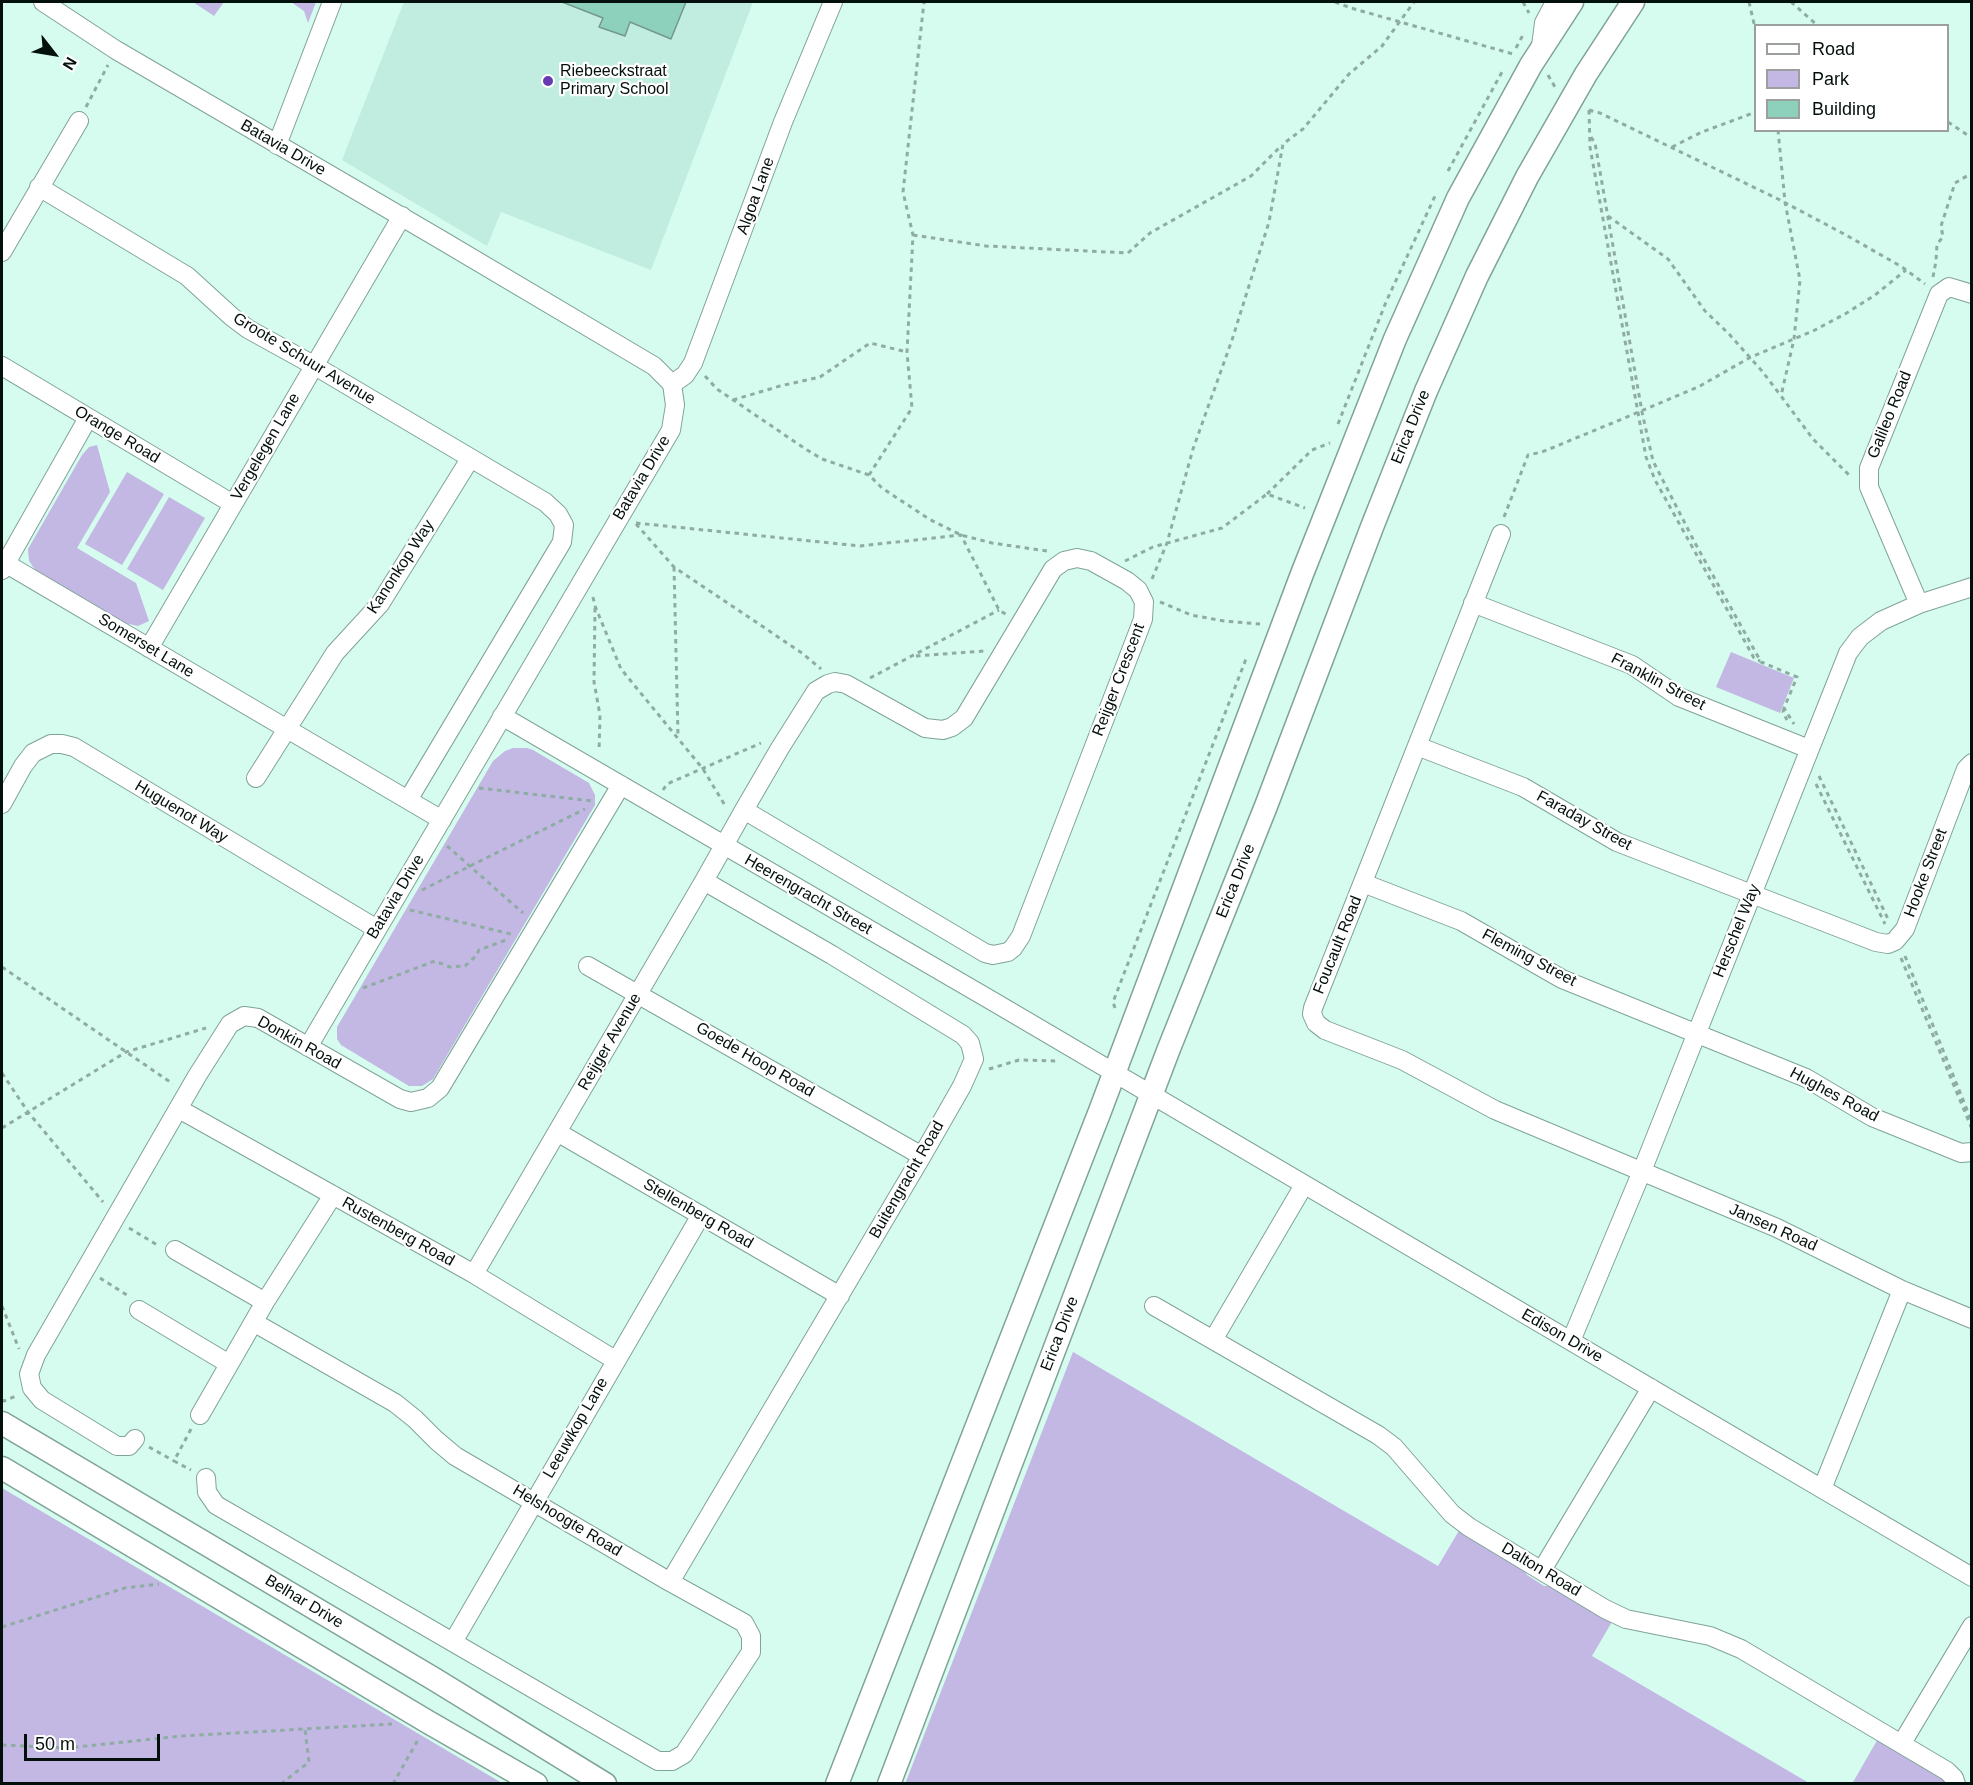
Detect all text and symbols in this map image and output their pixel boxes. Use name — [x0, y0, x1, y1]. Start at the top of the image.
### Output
north arrow — [24, 24, 84, 84]
legend — [1754, 24, 1949, 132]
text: Road — [1812, 39, 1855, 59]
text: N — [60, 54, 80, 73]
place label: Riebeeckstraat Primary School — [560, 62, 668, 100]
text: Park — [1812, 69, 1849, 89]
marker: Riebeeckstraat Primary School — [541, 74, 555, 88]
text: Building — [1812, 99, 1876, 119]
street label: Batavia Drive — [237, 116, 329, 180]
street label: Algoa Lane — [733, 155, 779, 237]
street label: Groote Schuur Avenue — [229, 309, 379, 409]
street label: Galileo Road — [1864, 369, 1916, 461]
street label: Erica Drive — [1387, 387, 1435, 467]
street label: Vergelegen Lane — [227, 390, 305, 504]
street label: Orange Road — [71, 402, 163, 468]
street label: Batavia Drive — [609, 432, 675, 524]
street label: Kanonkop Way — [364, 517, 438, 617]
street label: Somerset Lane — [95, 610, 197, 682]
street label: Reijger Crescent — [1089, 621, 1149, 739]
street label: Franklin Street — [1608, 649, 1708, 715]
street label: Huguenot Way — [131, 777, 231, 847]
street label: Faraday Street — [1533, 787, 1635, 855]
street label: Hooke Street — [1900, 826, 1952, 920]
street label: Erica Drive — [1212, 841, 1260, 921]
street label: Batavia Drive — [363, 851, 429, 943]
street label: Heerengracht Street — [741, 851, 875, 939]
street label: Herschel Way — [1710, 882, 1764, 980]
street label: Foucault Road — [1310, 893, 1366, 997]
street label: Fleming Street — [1479, 925, 1579, 991]
street label: Reijger Avenue — [574, 990, 646, 1094]
street label: Donkin Road — [254, 1012, 344, 1074]
street label: Goede Hoop Road — [692, 1018, 818, 1102]
street label: Hughes Road — [1786, 1064, 1882, 1126]
street label: Buitengracht Road — [866, 1118, 948, 1242]
street label: Stellenberg Road — [640, 1175, 756, 1253]
street label: Rustenberg Road — [339, 1193, 457, 1271]
street label: Jansen Road — [1726, 1200, 1820, 1256]
street label: Erica Drive — [1037, 1294, 1083, 1374]
street label: Edison Drive — [1518, 1305, 1606, 1367]
street label: Leeuwkop Lane — [539, 1374, 613, 1482]
street label: Helshoogte Road — [509, 1481, 625, 1561]
street label: Dalton Road — [1498, 1539, 1584, 1601]
street label: Belhar Drive — [261, 1571, 347, 1633]
scale bar — [27, 1722, 164, 1760]
text: 50 m — [35, 1734, 75, 1754]

